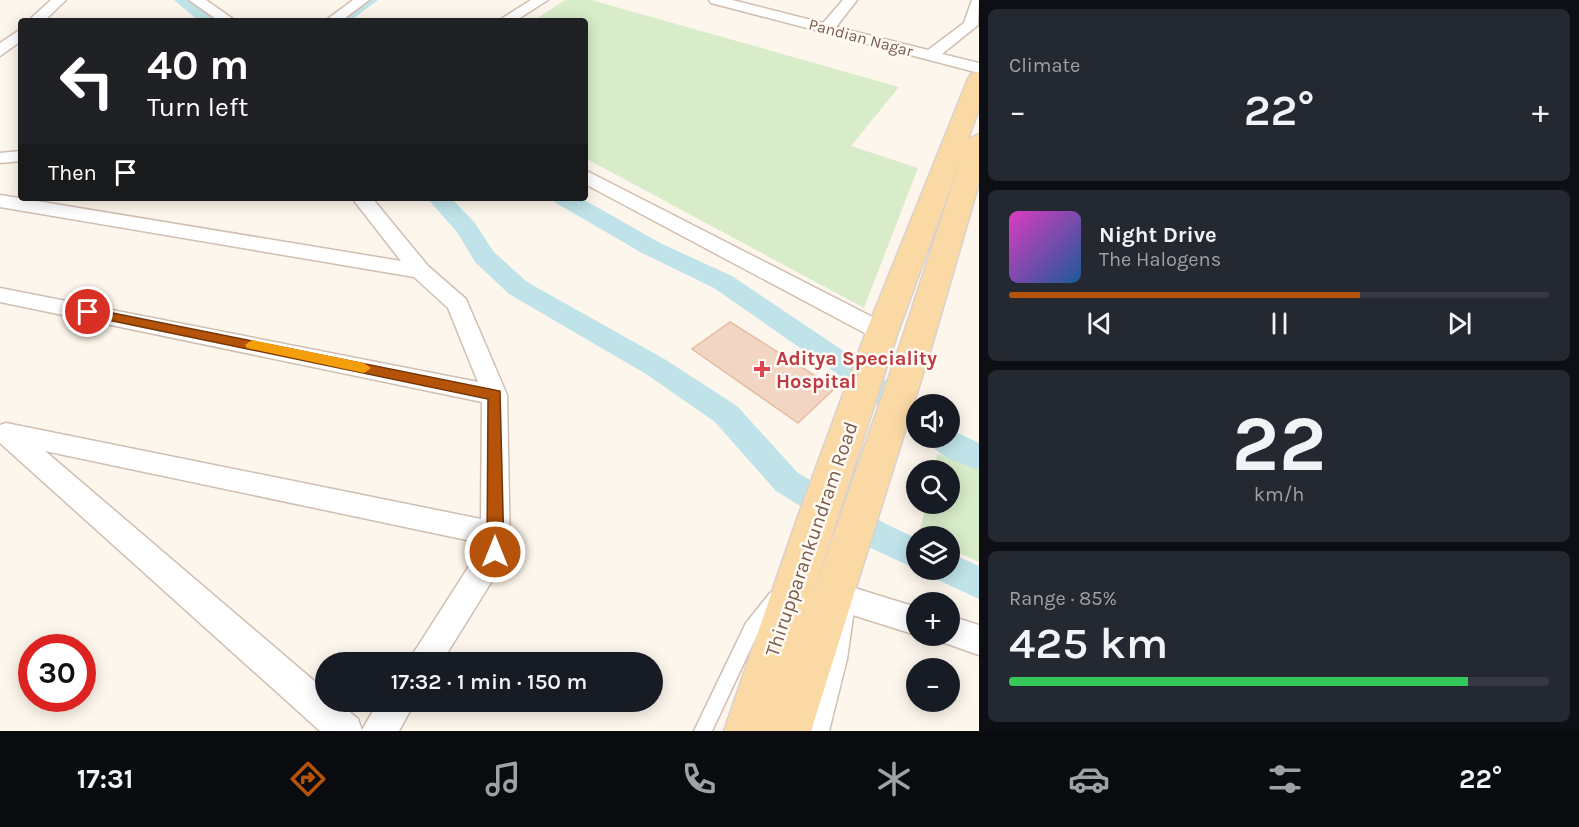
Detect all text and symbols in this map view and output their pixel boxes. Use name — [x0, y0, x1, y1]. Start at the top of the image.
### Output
street label: Pandian Nagar — [807, 14, 915, 61]
text: 40 m — [147, 40, 249, 90]
icon: left — [48, 42, 126, 120]
text: Climate — [1009, 54, 1080, 77]
text: 22° — [1244, 84, 1314, 136]
text: Turn left — [147, 91, 248, 123]
text: − — [1009, 92, 1026, 130]
text: + — [1532, 92, 1549, 130]
icon: arrive — [109, 156, 142, 189]
text: Then — [48, 160, 97, 186]
text: Night Drive — [1099, 222, 1217, 248]
text: The Halogens — [1099, 248, 1221, 271]
pin — [62, 286, 113, 337]
icon: arrive — [71, 295, 104, 328]
icon: previous — [1083, 307, 1116, 340]
icon: pause — [1263, 307, 1296, 340]
icon: next — [1443, 307, 1476, 340]
place label: Aditya Speciality Hospital — [776, 347, 937, 393]
marker: Aditya Speciality Hospital — [753, 360, 771, 378]
map controls — [906, 394, 960, 712]
button: sound — [906, 394, 960, 448]
text: 22 — [1232, 398, 1326, 490]
street label: Thirupparankundram Road — [760, 419, 863, 660]
button: search — [906, 460, 960, 514]
text: km/h — [1254, 483, 1304, 506]
position arrow — [463, 520, 527, 584]
button: layers — [906, 526, 960, 580]
text: Range · 85% — [1009, 587, 1117, 610]
button: + — [906, 592, 960, 646]
text: 425 km — [1009, 617, 1168, 669]
speed limit sign: 30 — [18, 634, 96, 712]
button: − — [906, 658, 960, 712]
text: 17:32 · 1 min · 150 m — [391, 669, 587, 695]
icon: directions — [287, 758, 329, 800]
icon: music — [482, 758, 524, 800]
icon: phone — [678, 758, 720, 800]
icon: climate — [873, 758, 915, 800]
icon: car — [1068, 758, 1110, 800]
icon: filters — [1264, 758, 1306, 800]
text: 17:31 — [77, 763, 133, 795]
text: 22° — [1459, 763, 1502, 795]

